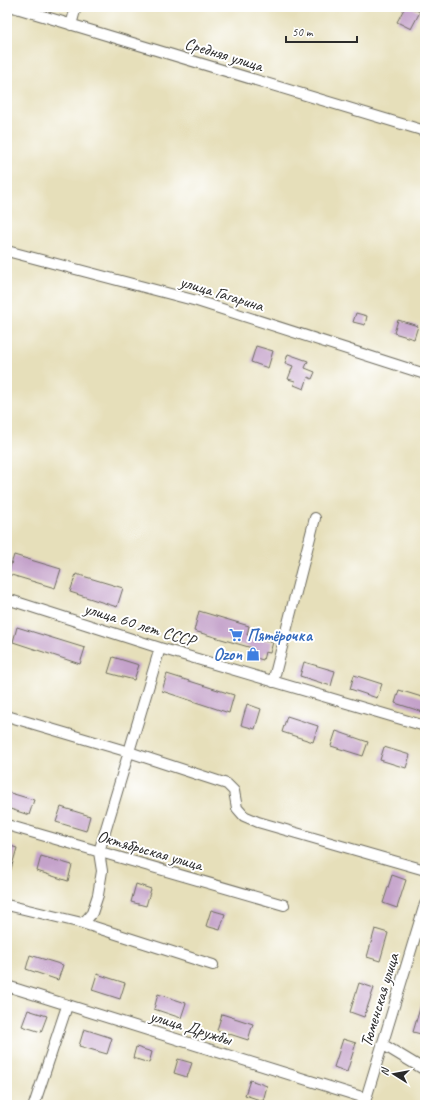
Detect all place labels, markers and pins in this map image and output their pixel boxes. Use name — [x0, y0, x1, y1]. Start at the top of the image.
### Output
place label: Пятёрочка — [247, 625, 314, 646]
supermarket icon: Пятёрочка — [228, 627, 244, 643]
place label: Ozon — [214, 644, 243, 665]
shop icon: Ozon — [245, 646, 261, 662]

